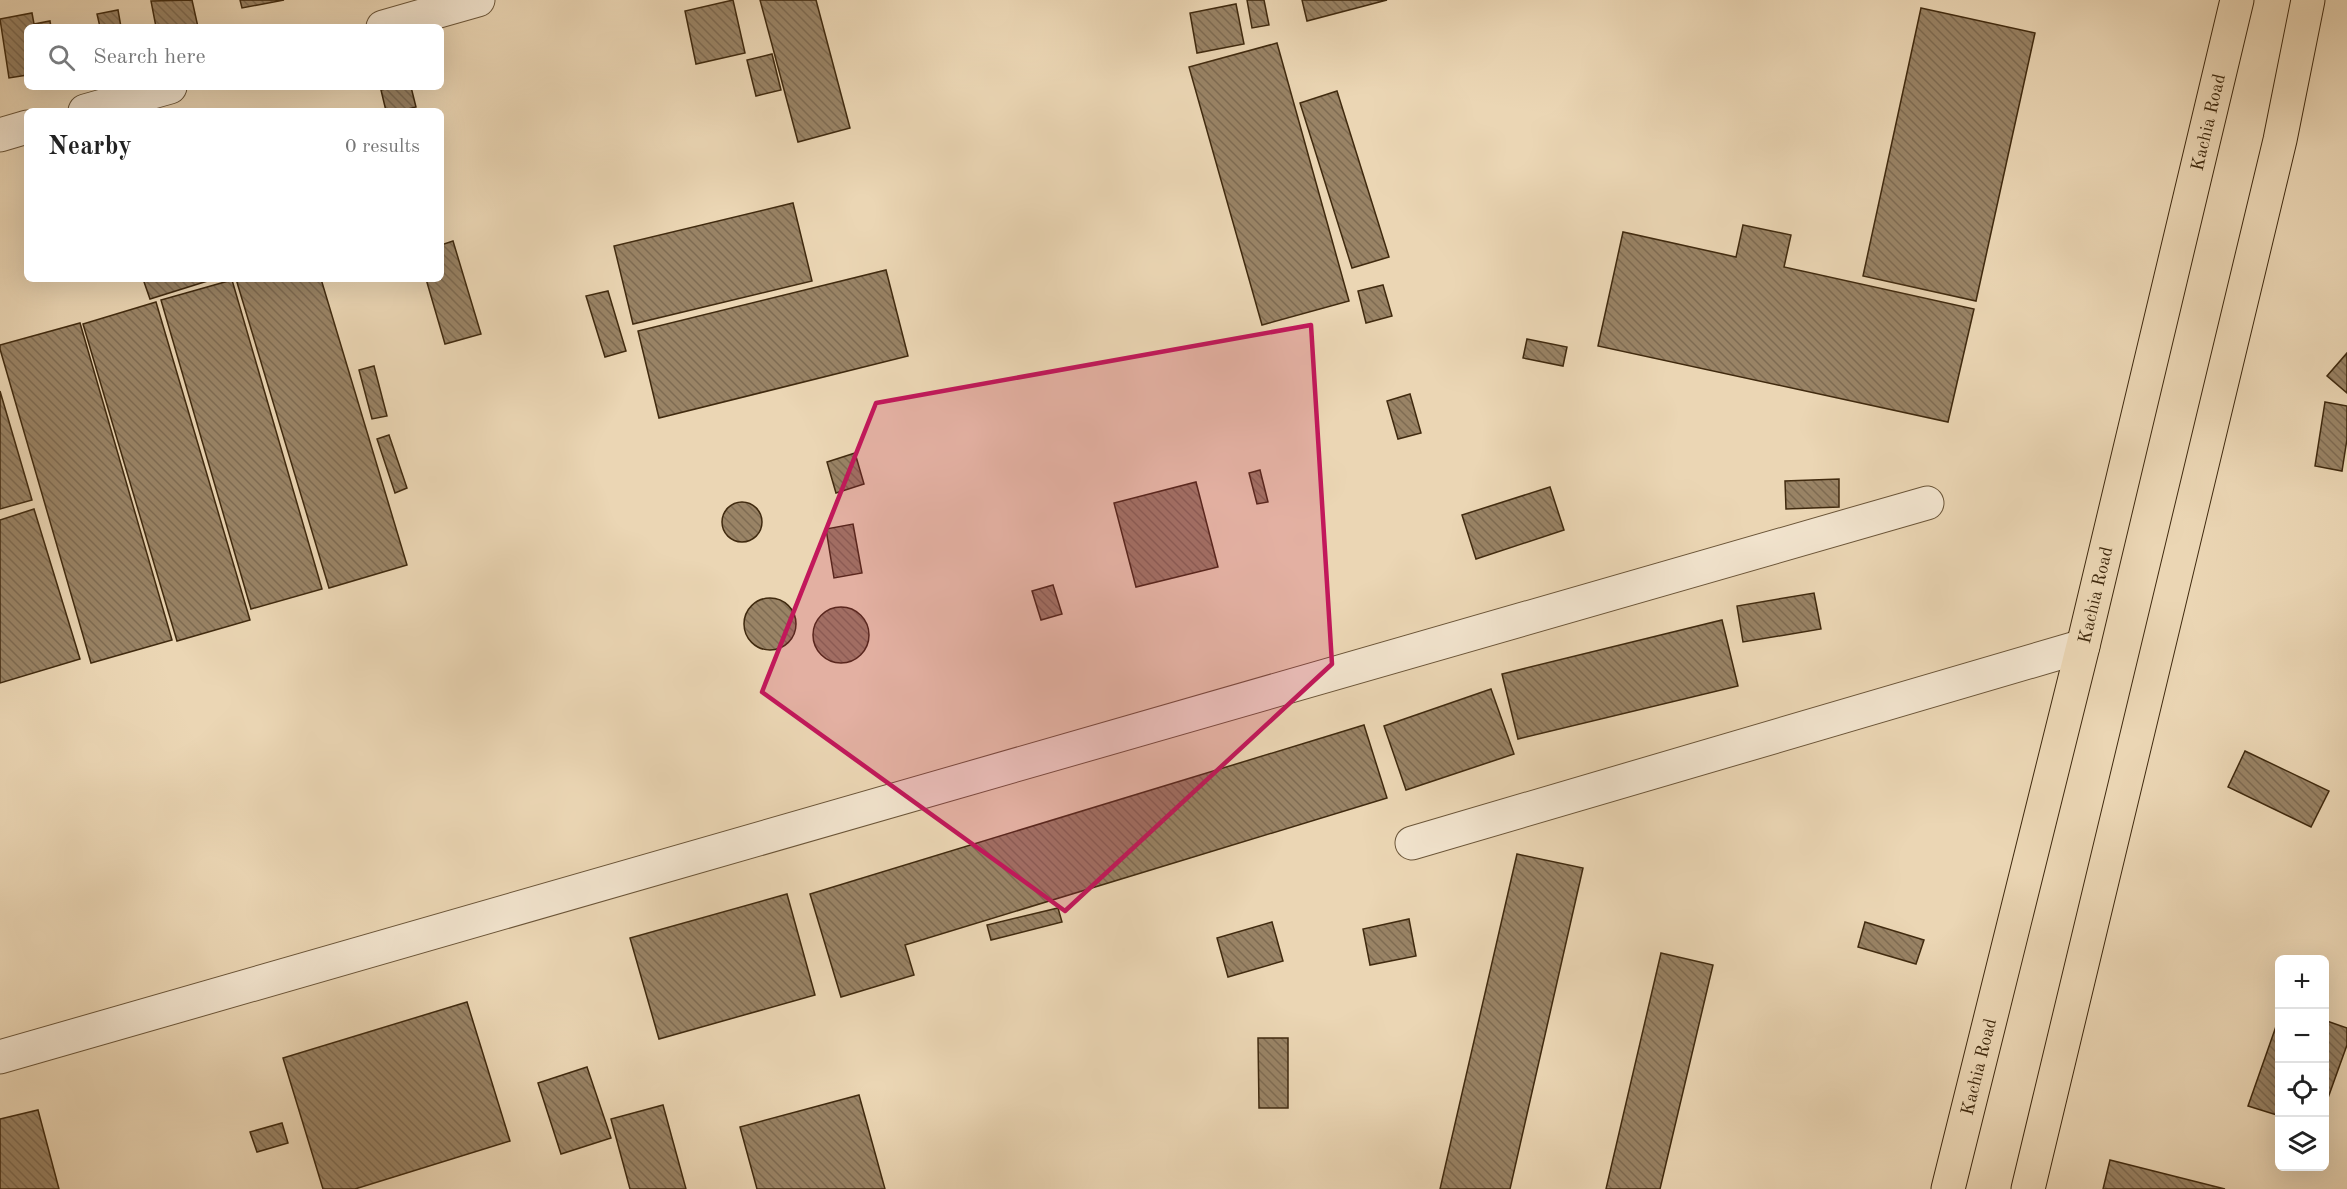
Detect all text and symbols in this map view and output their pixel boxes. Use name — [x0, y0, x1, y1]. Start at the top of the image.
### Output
search box — [24, 24, 444, 90]
icon: search — [45, 41, 78, 74]
text: Search here — [93, 46, 206, 68]
street label: Kachia Road — [2189, 72, 2229, 173]
text: Nearby — [48, 134, 132, 160]
text: 0 results — [345, 137, 420, 157]
street label: Kachia Road — [2076, 545, 2116, 645]
map controls — [2275, 955, 2329, 1171]
button: + — [2275, 955, 2329, 1009]
button: − — [2275, 1009, 2329, 1063]
street label: Kachia Road — [1959, 1017, 2000, 1117]
button: locate — [2275, 1063, 2329, 1117]
button: layers — [2275, 1117, 2329, 1171]

